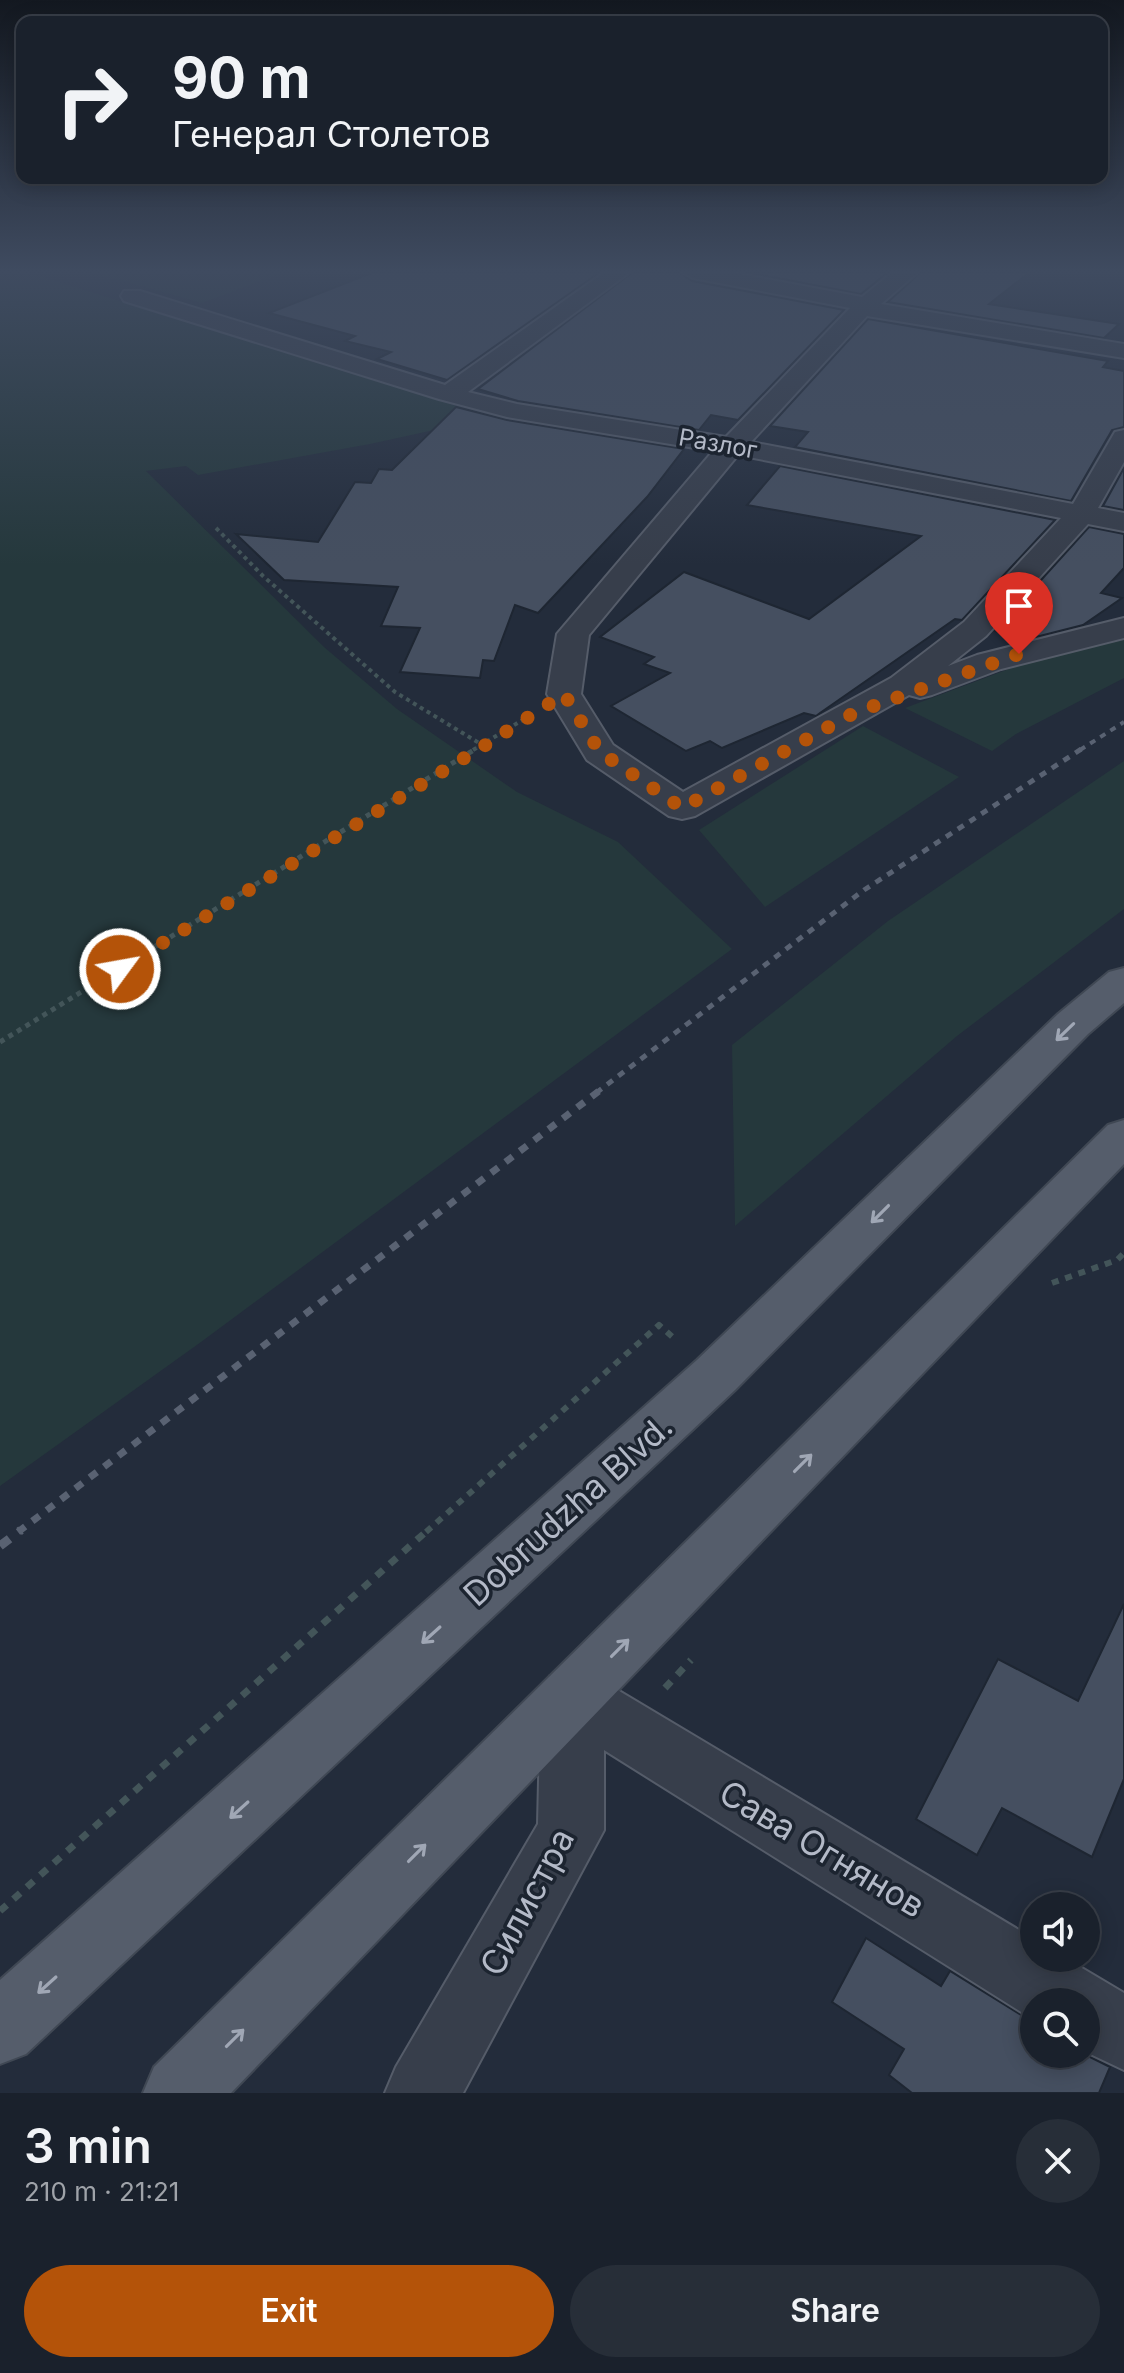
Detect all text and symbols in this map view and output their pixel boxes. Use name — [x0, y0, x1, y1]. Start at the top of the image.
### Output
text: 90 m — [172, 44, 311, 112]
icon: right — [40, 48, 144, 152]
text: Генерал Столетов — [172, 112, 491, 156]
street label: Разлог — [677, 422, 760, 465]
pin — [985, 572, 1053, 654]
icon: arrive — [997, 584, 1041, 628]
position arrow — [78, 927, 162, 1011]
one-way arrow — [1056, 1022, 1075, 1041]
one-way arrow — [870, 1205, 890, 1224]
street label: Dobrudzha Blvd. — [455, 1405, 680, 1614]
one-way arrow — [793, 1454, 812, 1473]
one-way arrow — [421, 1625, 442, 1644]
one-way arrow — [610, 1639, 629, 1658]
street label: Сава Огнянов — [712, 1771, 932, 1926]
one-way arrow — [229, 1800, 250, 1819]
street label: Силистра — [471, 1821, 582, 1982]
one-way arrow — [408, 1843, 427, 1863]
map controls — [1020, 1892, 1100, 2068]
button: sound — [1020, 1892, 1100, 1972]
one-way arrow — [37, 1976, 57, 1994]
button: search — [1020, 1988, 1100, 2068]
one-way arrow — [224, 2028, 244, 2048]
text: 3 min — [24, 2116, 152, 2175]
button: close — [1016, 2119, 1100, 2203]
text: 210 m · 21:21 — [24, 2176, 179, 2207]
button: Exit — [24, 2265, 554, 2357]
button: Share — [570, 2265, 1100, 2357]

